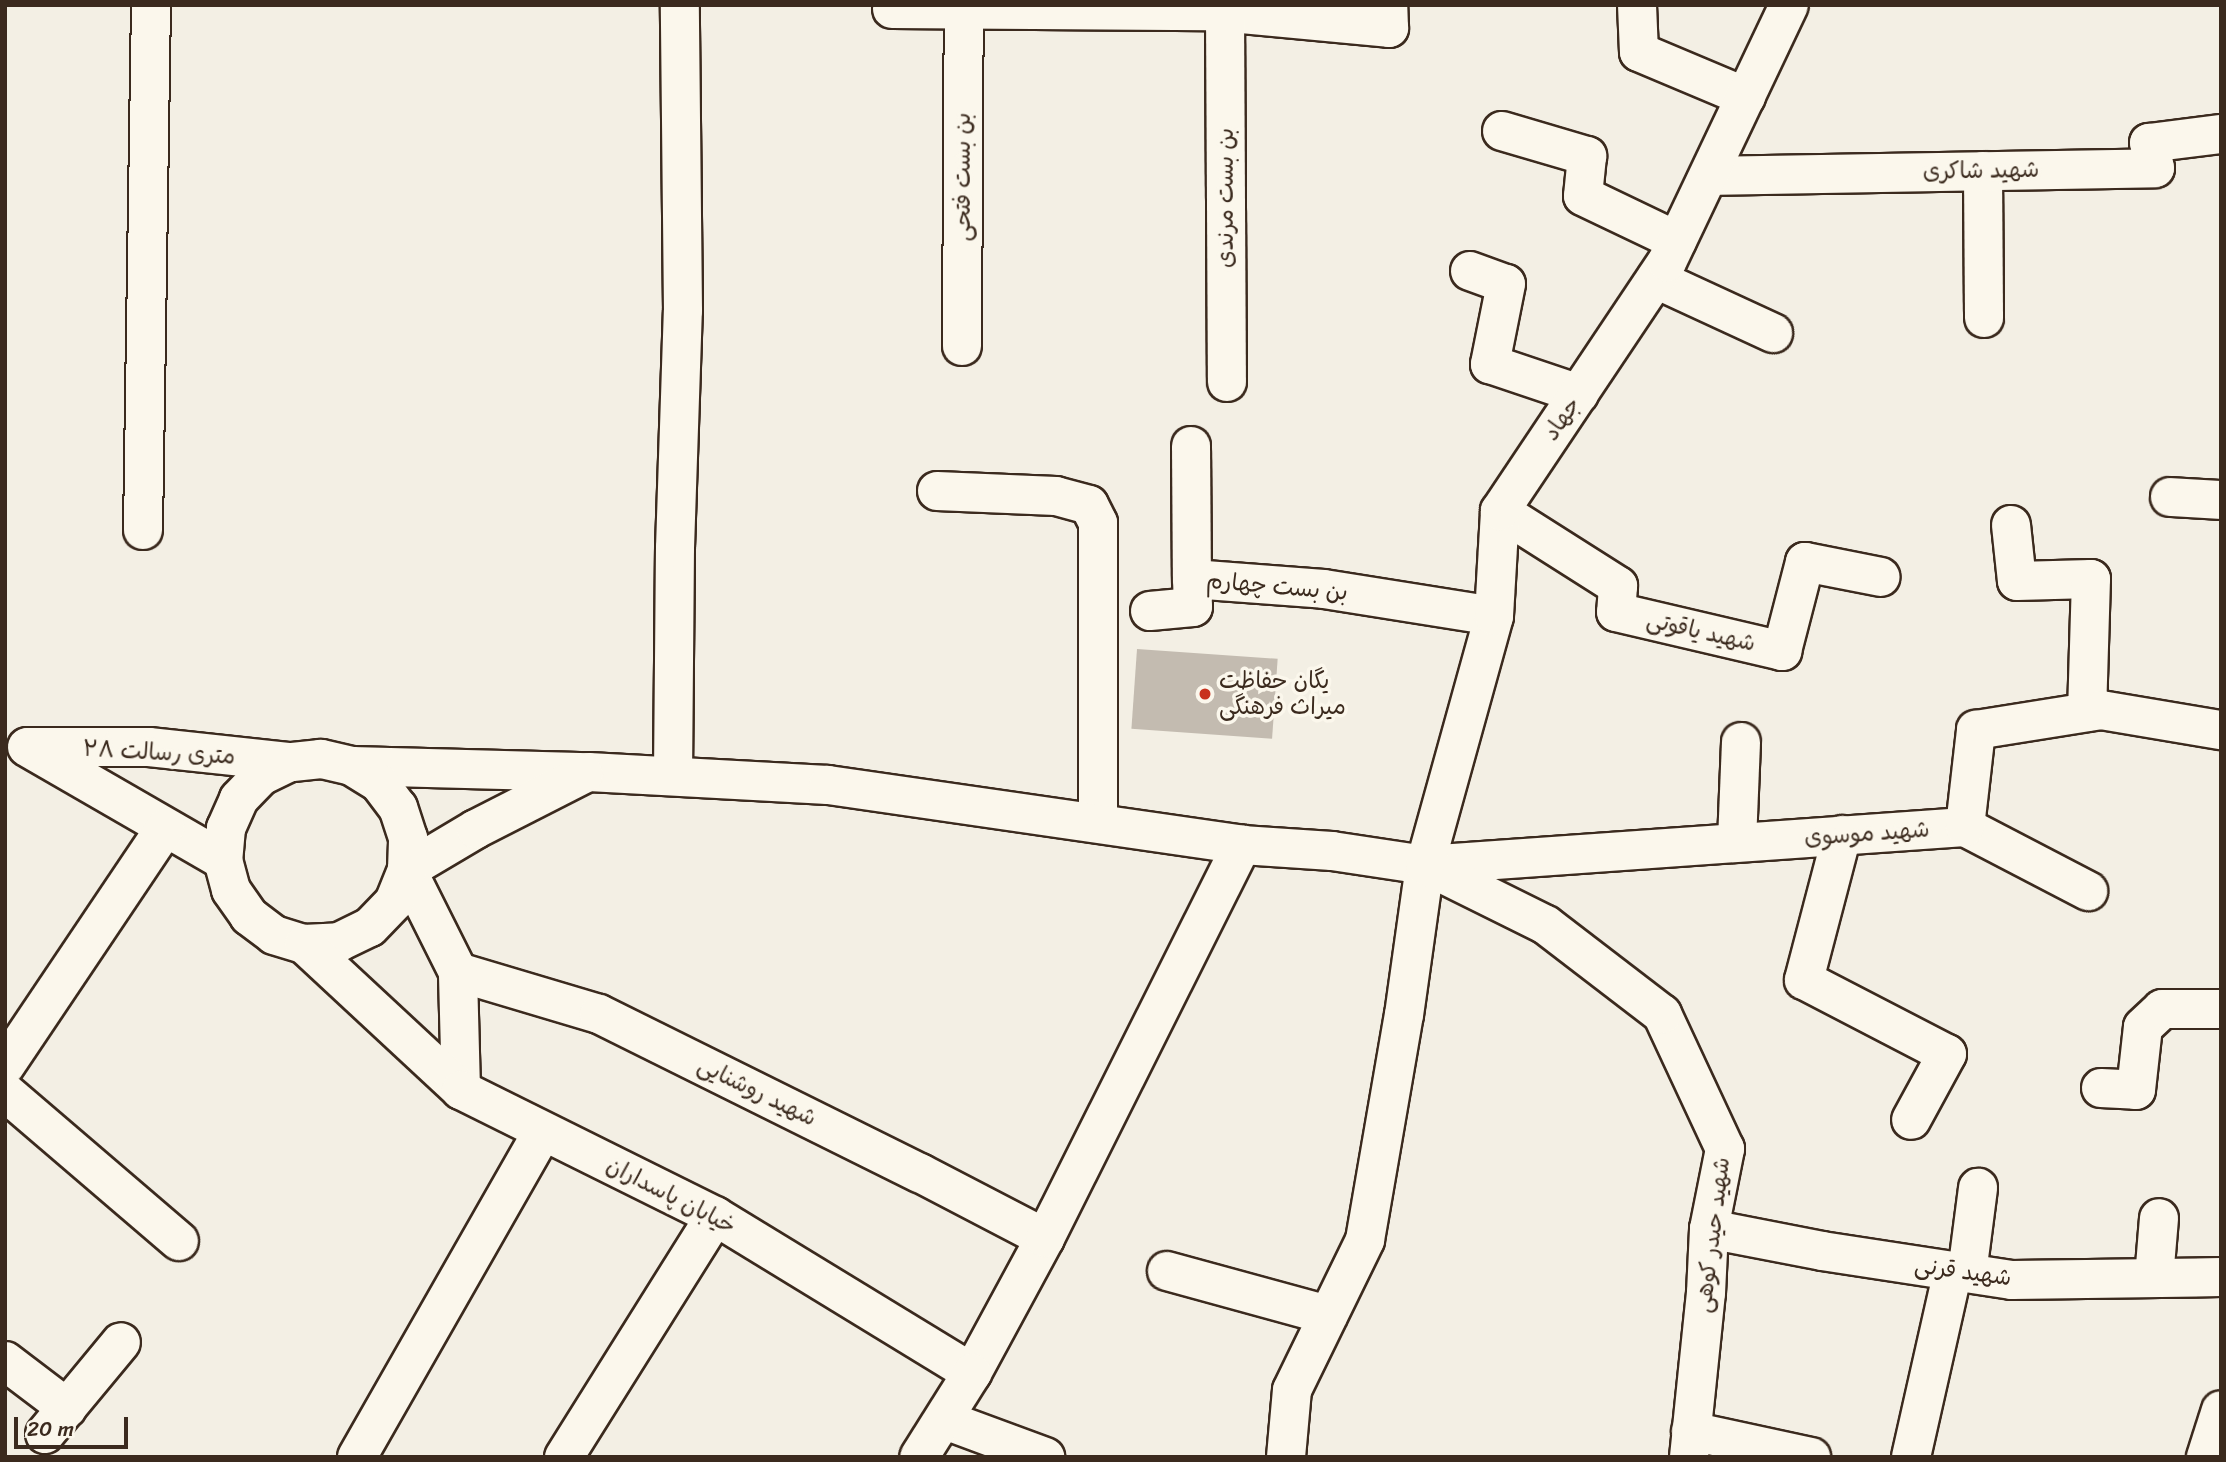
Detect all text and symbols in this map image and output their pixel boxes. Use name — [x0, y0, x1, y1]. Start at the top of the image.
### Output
street label: بن بست فتحی — [949, 113, 977, 241]
street label: بن بست مرندی — [1212, 128, 1240, 268]
street label: شهید شاکری — [1922, 156, 2040, 186]
street label: جهاد — [1537, 392, 1587, 446]
street label: بن بست چهارم — [1205, 567, 1349, 607]
street label: شهید یاقوتی — [1644, 606, 1758, 658]
place label: یگان حفاظت میراث فرهنگی — [1219, 667, 1346, 721]
marker: یگان حفاظت میراث فرهنگی — [1197, 686, 1213, 702]
street label: ۲۸ متری رسالت — [82, 735, 236, 771]
street label: شهید موسوی — [1803, 816, 1931, 852]
street label: شهید روشنایی — [693, 1051, 821, 1133]
street label: خیابان پاسداران — [602, 1152, 740, 1240]
street label: شهید حیدر کوهی — [1690, 1156, 1736, 1314]
street label: شهید قرنی — [1913, 1252, 2013, 1292]
scale bar — [18, 1402, 131, 1446]
text: 20 m — [27, 1410, 74, 1448]

